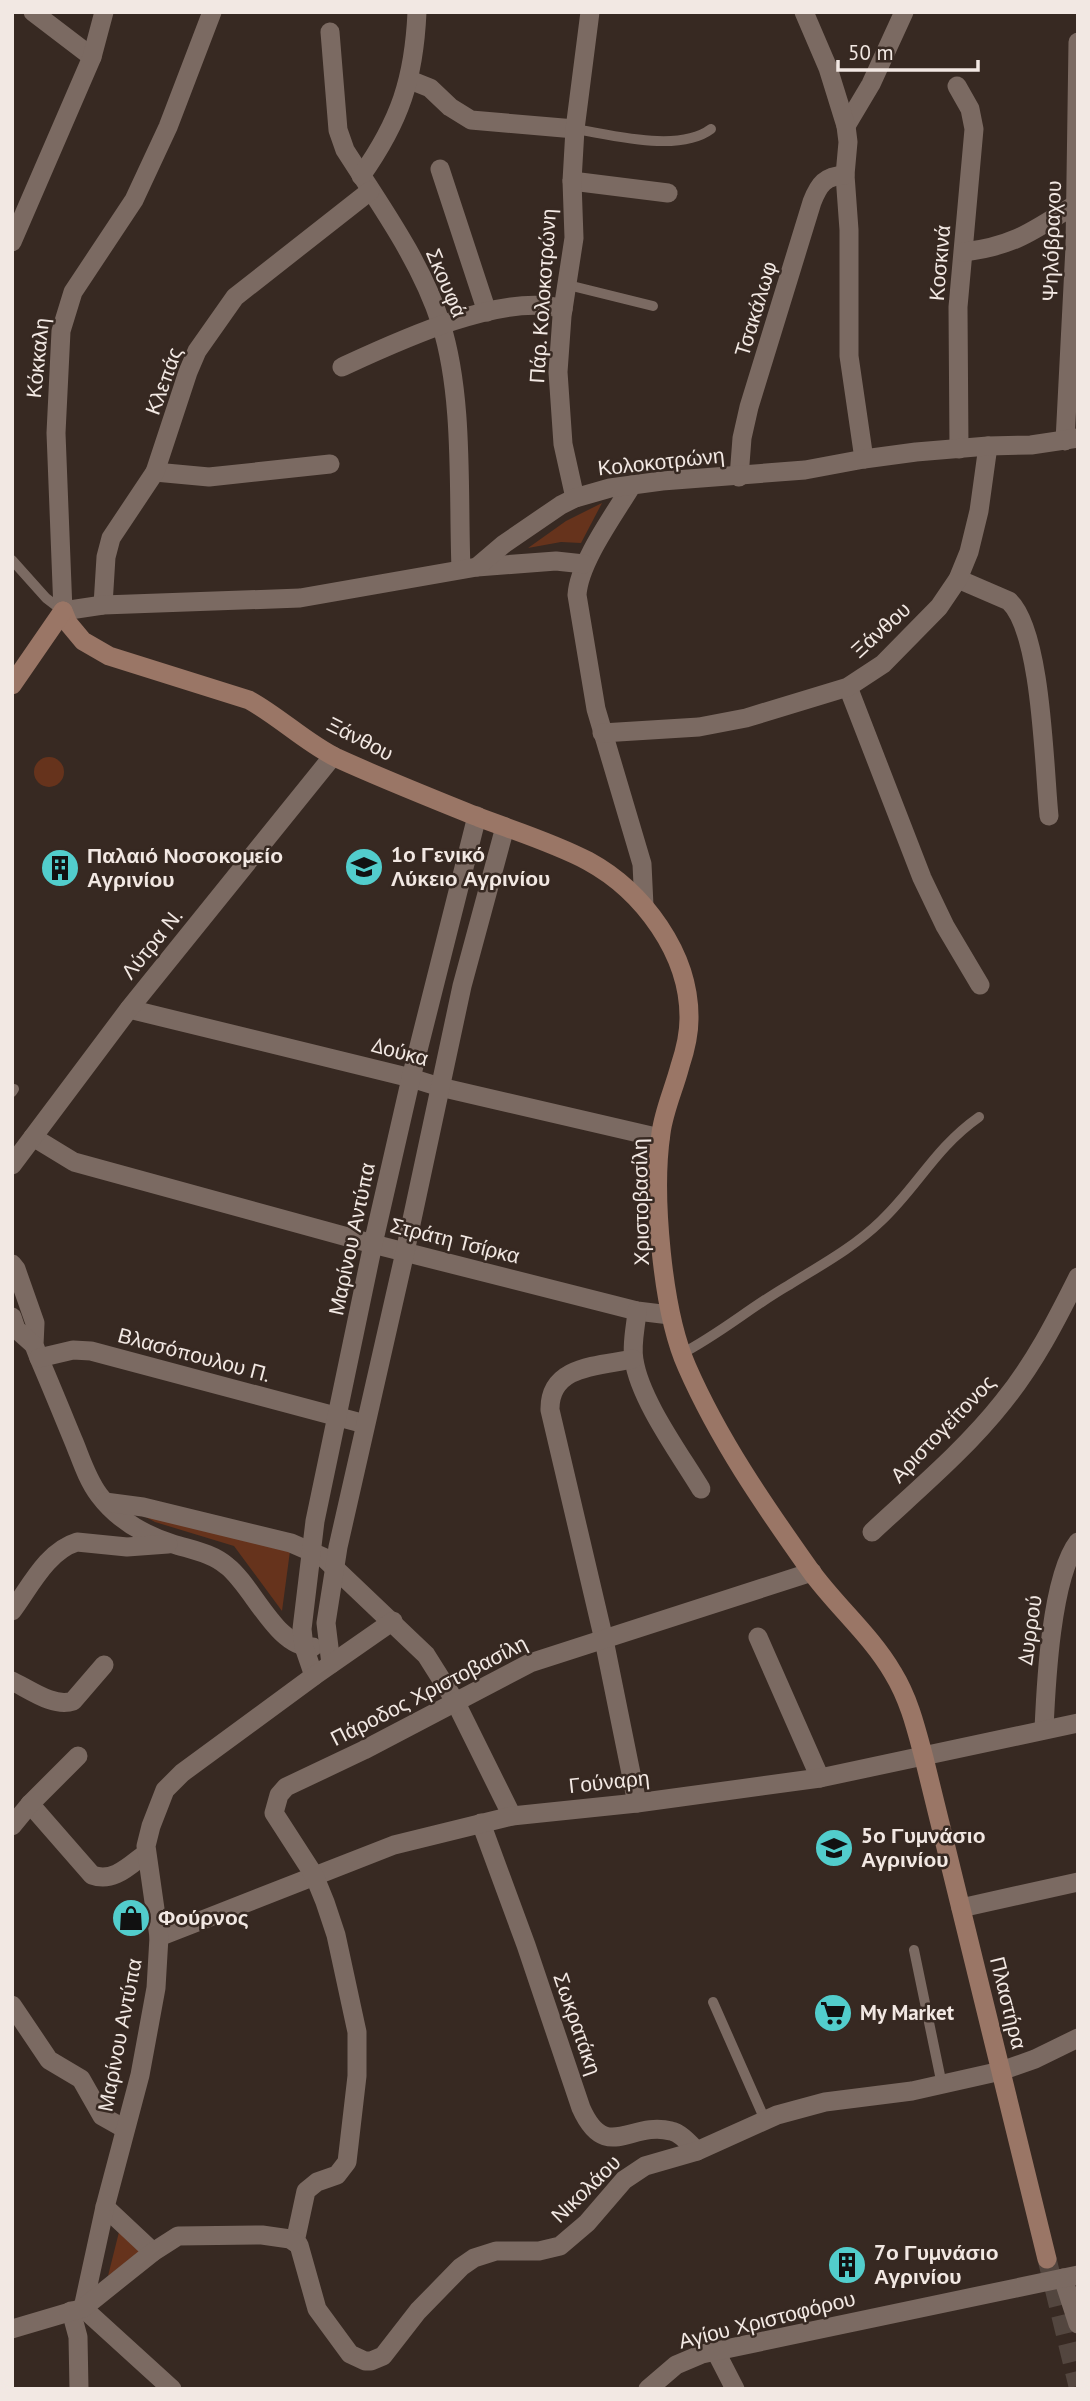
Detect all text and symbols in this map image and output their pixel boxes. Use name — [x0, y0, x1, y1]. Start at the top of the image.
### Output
scale bar — [838, 28, 978, 72]
text: 50 m — [848, 39, 894, 66]
street label: Ψηλόβραχου — [1036, 180, 1067, 302]
street label: Πάρ. Κολοκοτρώνη — [523, 208, 562, 384]
street label: Κοσκινά — [923, 224, 956, 302]
street label: Σκουφά — [420, 244, 473, 321]
street label: Τσακάλωφ — [728, 258, 783, 360]
street label: Κόκκαλη — [20, 317, 55, 399]
street label: Κλεπάς — [139, 343, 188, 418]
street label: Κολοκοτρώνη — [596, 441, 726, 482]
street label: Ξάνθου — [845, 596, 916, 663]
street label: Ξάνθου — [322, 710, 398, 767]
place label: 1ο Γενικό Λύκειο Αγρινίου — [391, 841, 550, 892]
place label: Παλαιό Νοσοκομείο Αγρινίου — [87, 842, 283, 893]
school or university icon: 1ο Γενικό Λύκειο Αγρινίου — [343, 846, 385, 888]
building icon: Παλαιό Νοσοκομείο Αγρινίου — [39, 847, 81, 889]
street label: Λύτρα Ν. — [115, 903, 188, 984]
street label: Δούκα — [369, 1031, 431, 1072]
street label: Χριστοβασίλη — [626, 1138, 655, 1266]
street label: Μαρίνου Αντύπα — [322, 1160, 381, 1318]
street label: Στράτη Τσίρκα — [388, 1211, 523, 1270]
street label: Βλασόπουλου Π. — [115, 1321, 273, 1388]
street label: Αριστογείτονος — [884, 1369, 1001, 1488]
street label: Δυρρού — [1011, 1593, 1048, 1667]
street label: Πάροδος Χριστοβασίλη — [326, 1629, 532, 1752]
street label: Γούναρη — [567, 1764, 651, 1799]
place label: 5ο Γυμνάσιο Αγρινίου — [861, 1822, 985, 1873]
school or university icon: 5ο Γυμνάσιο Αγρινίου — [813, 1827, 855, 1869]
shop icon: Φούρνος — [110, 1897, 152, 1939]
place label: Φούρνος — [158, 1904, 249, 1931]
street label: Πλαστήρα — [984, 1954, 1033, 2052]
street label: Μαρίνου Αντύπα — [91, 1956, 148, 2114]
street label: Σωκρατάκη — [547, 1969, 608, 2078]
supermarket icon: My Market — [812, 1992, 854, 2034]
place label: My Market — [860, 1999, 955, 2026]
street label: Νικολάου — [545, 2149, 626, 2229]
place label: 7ο Γυμνάσιο Αγρινίου — [874, 2239, 998, 2290]
building icon: 7ο Γυμνάσιο Αγρινίου — [826, 2244, 868, 2286]
street label: Αγίου Χριστοφόρου — [676, 2284, 858, 2355]

